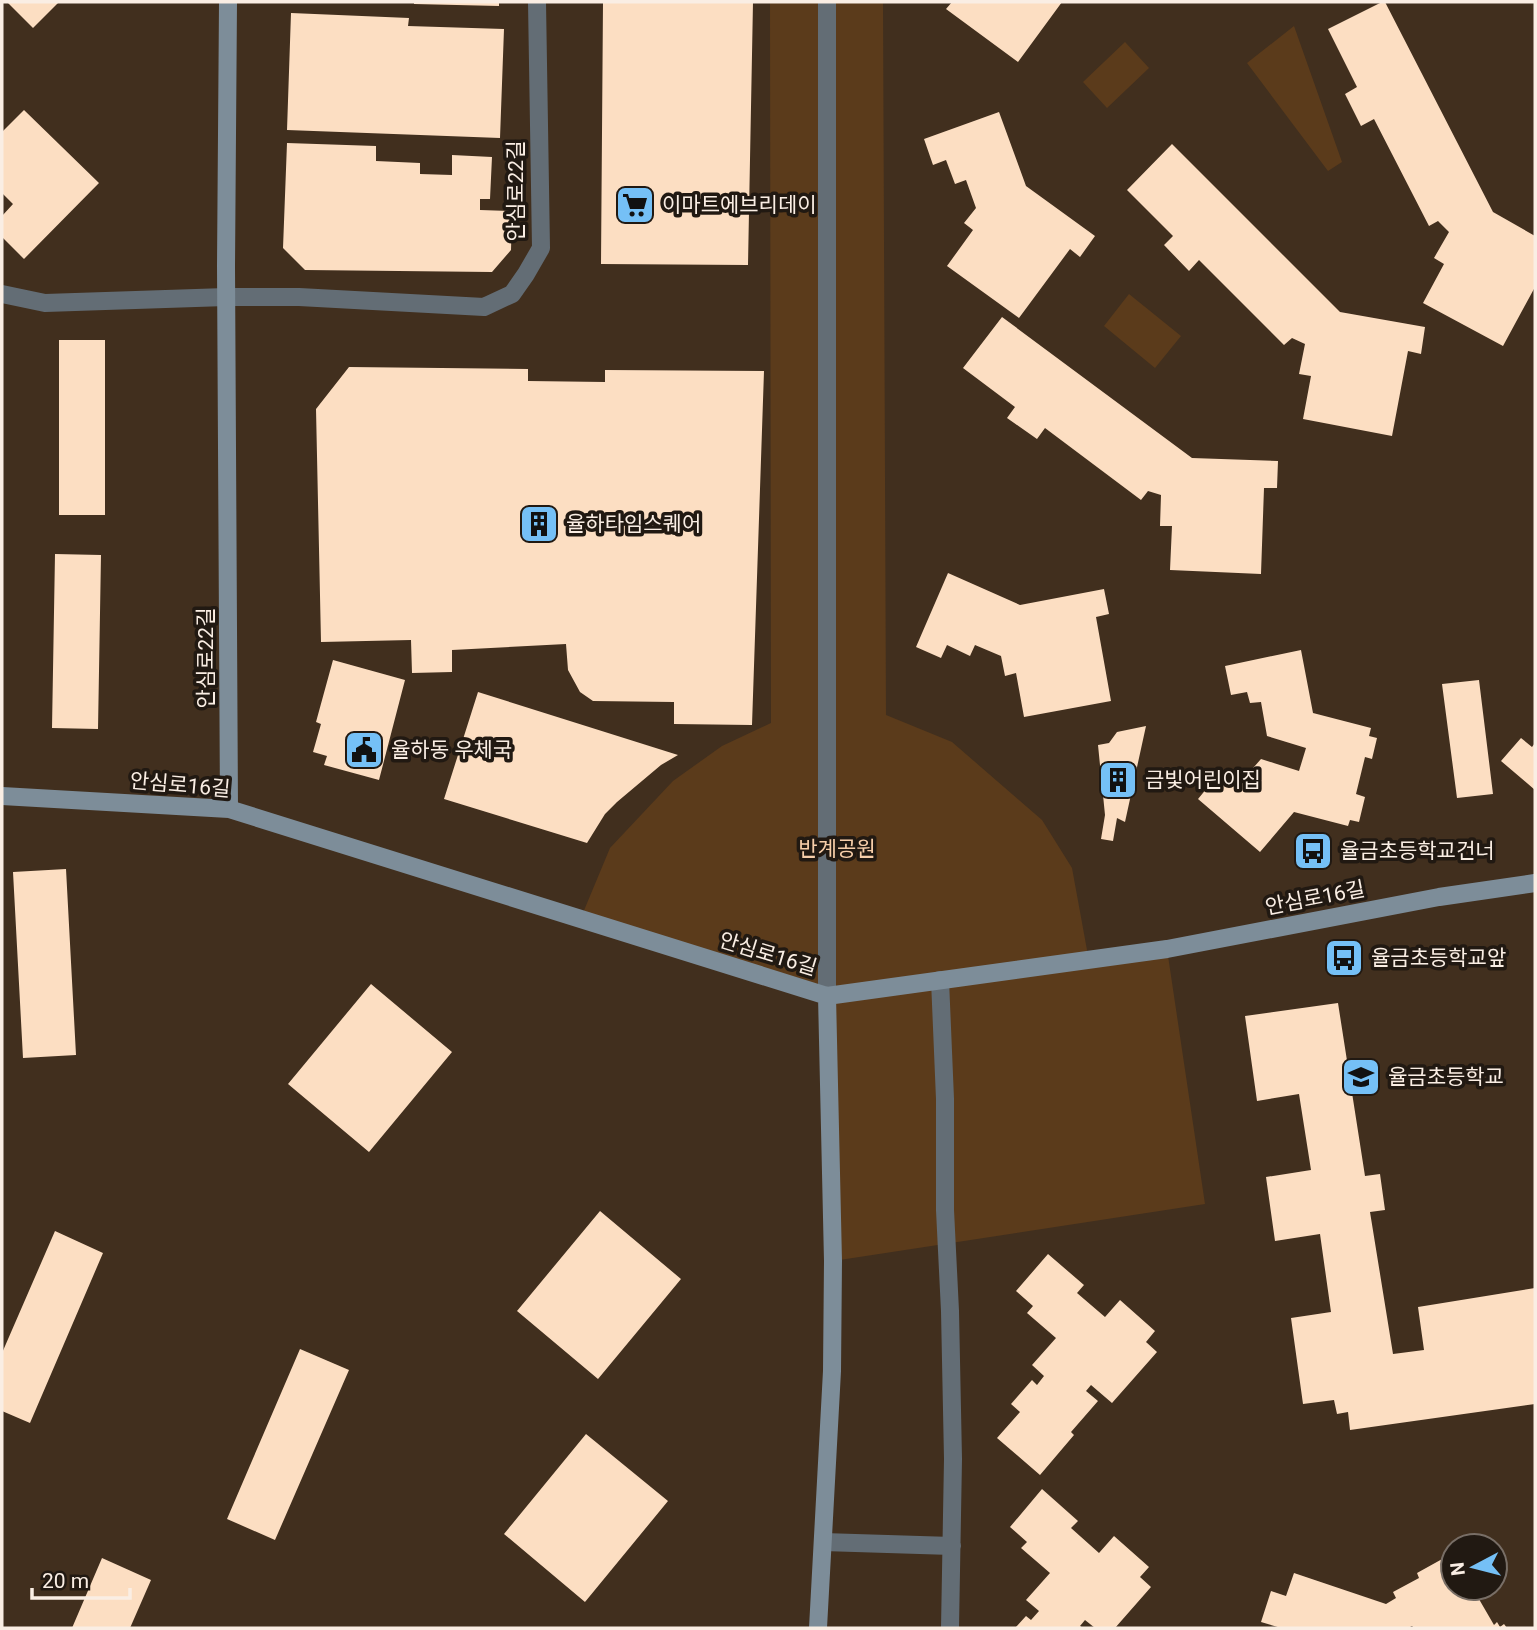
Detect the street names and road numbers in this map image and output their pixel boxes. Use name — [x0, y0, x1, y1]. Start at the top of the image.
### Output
street label: 안심로22길 — [504, 141, 528, 241]
street label: 안심로22길 — [194, 608, 218, 708]
street label: 안심로16길 — [129, 769, 231, 801]
street label: 안심로16길 — [1263, 877, 1367, 919]
street label: 안심로16길 — [716, 928, 820, 980]

